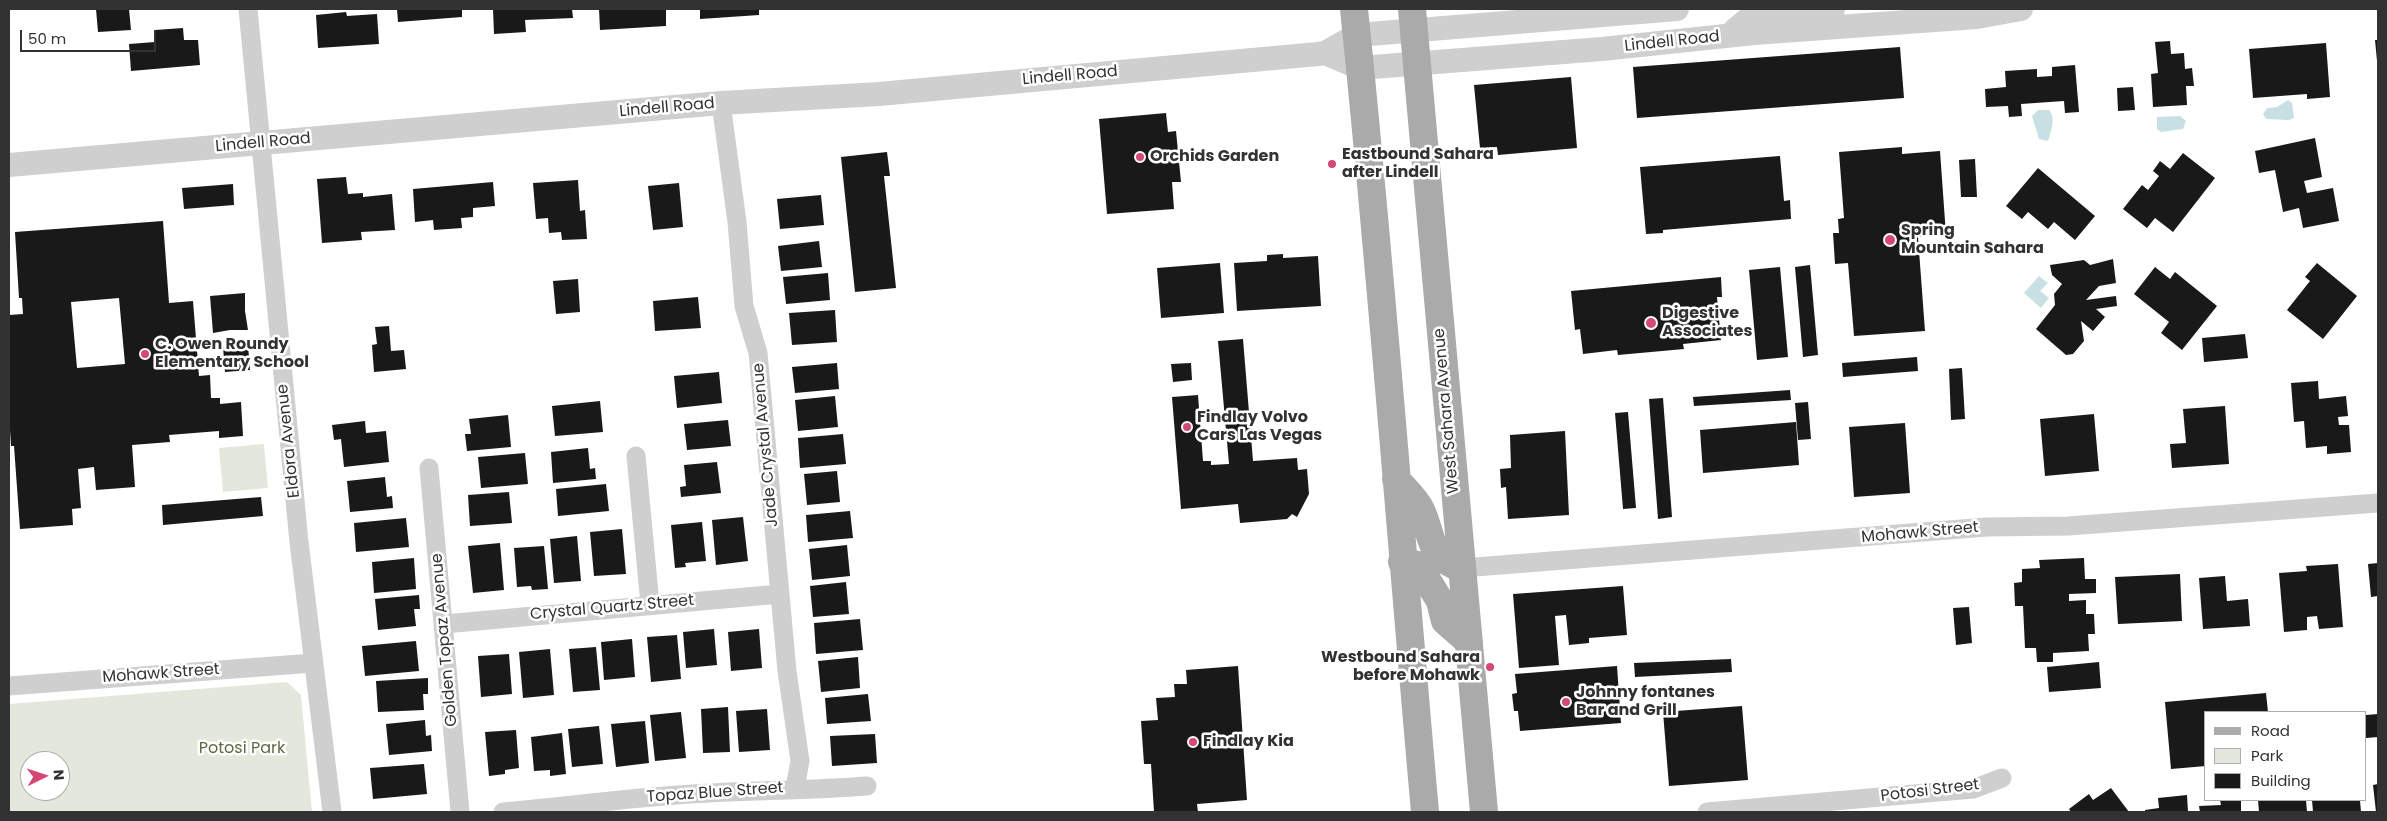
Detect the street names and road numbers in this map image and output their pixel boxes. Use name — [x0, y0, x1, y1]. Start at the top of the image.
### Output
street label: Lindell Road — [1623, 27, 1721, 57]
street label: Lindell Road — [1022, 62, 1118, 90]
street label: Lindell Road — [619, 94, 715, 122]
street label: Lindell Road — [215, 129, 311, 157]
street label: West Sahara Avenue — [1430, 327, 1464, 495]
street label: Jade Crystal Avenue — [749, 362, 783, 528]
street label: Eldora Avenue — [273, 383, 305, 499]
street label: Mohawk Street — [1861, 518, 1979, 548]
street label: Golden Topaz Avenue — [428, 552, 462, 728]
street label: Crystal Quartz Street — [529, 591, 695, 625]
street label: Mohawk Street — [102, 660, 220, 688]
street label: Potosi Street — [1880, 775, 1980, 807]
street label: Topaz Blue Street — [646, 779, 784, 807]

